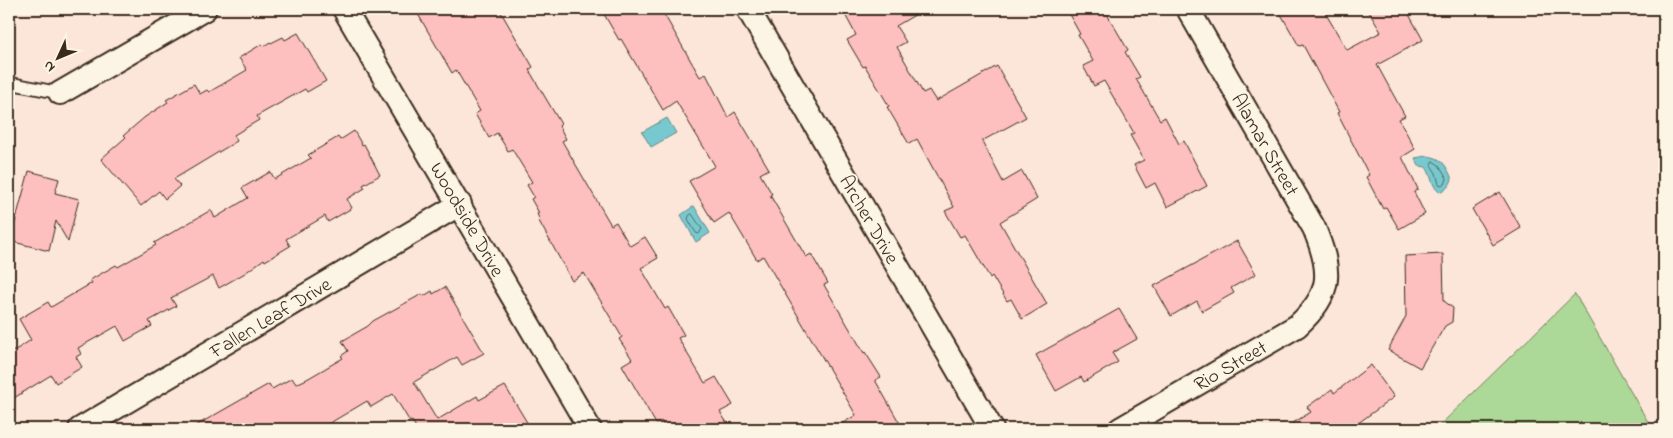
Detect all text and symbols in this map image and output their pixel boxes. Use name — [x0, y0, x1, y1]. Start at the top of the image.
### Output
north arrow — [32, 32, 82, 82]
text: N — [39, 55, 61, 77]
street label: Alamar Street — [1223, 88, 1305, 202]
street label: Woodside Drive — [421, 157, 510, 283]
street label: Archer Drive — [831, 170, 905, 270]
street label: Fallen Leaf Drive — [204, 271, 338, 367]
street label: Rio Street — [1189, 334, 1274, 400]

